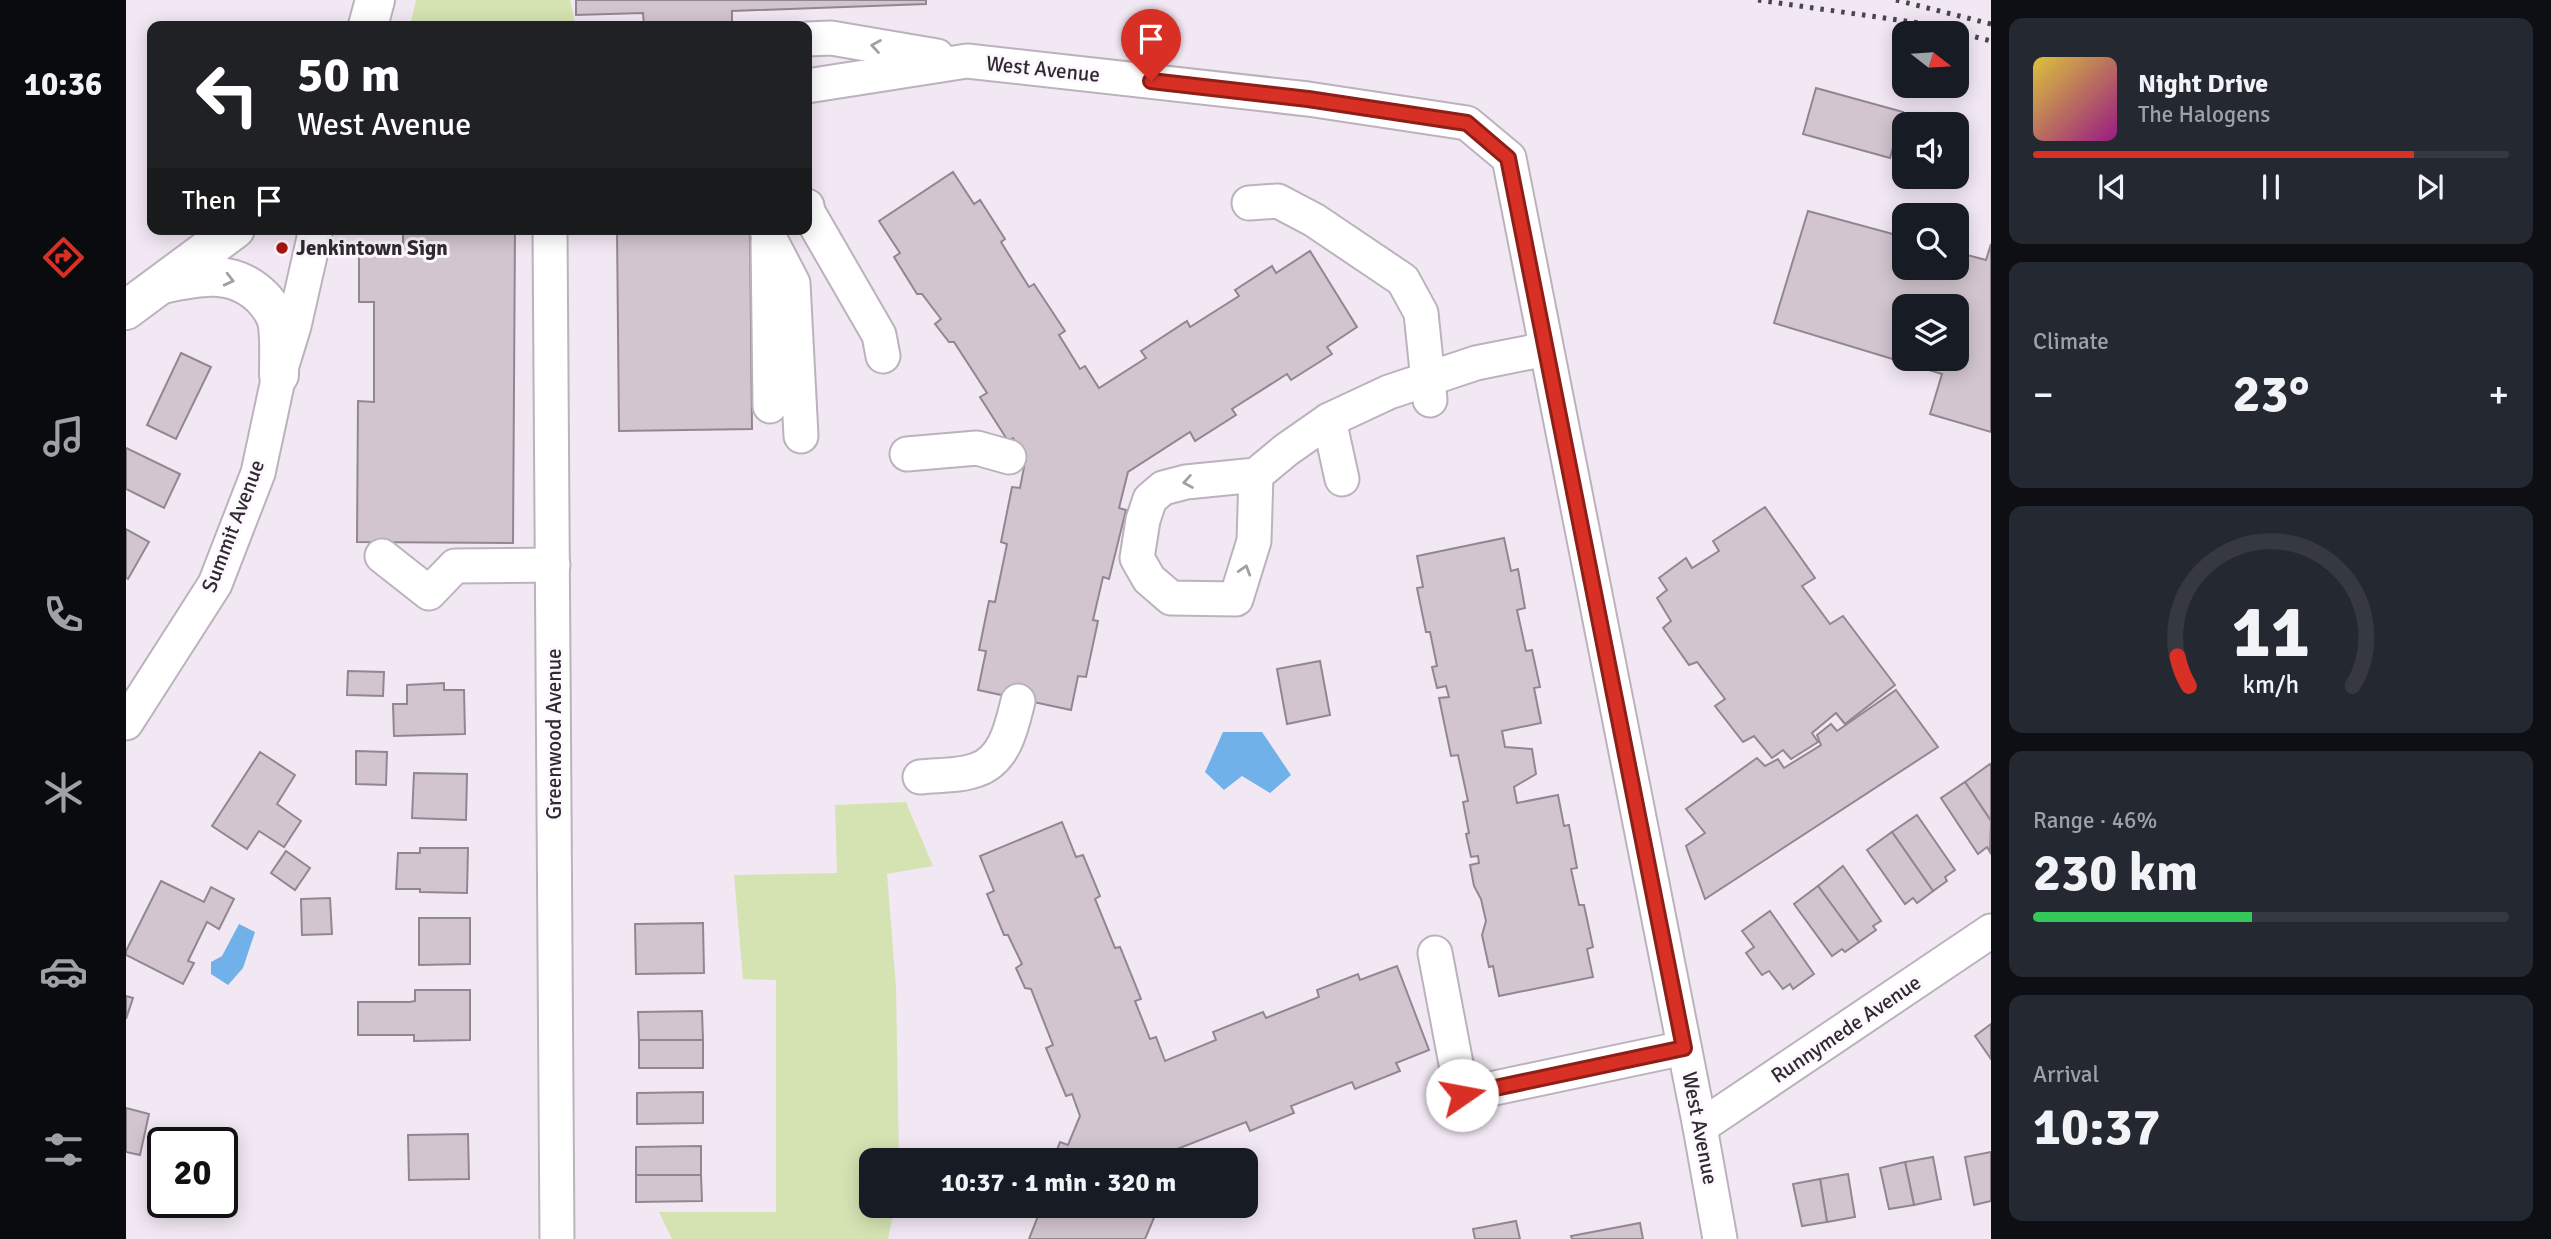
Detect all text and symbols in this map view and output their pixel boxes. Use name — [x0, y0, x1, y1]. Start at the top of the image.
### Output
pin — [1121, 9, 1181, 81]
icon: arrive — [1132, 20, 1170, 58]
north arrow — [1892, 21, 1969, 98]
map controls — [1892, 21, 1969, 371]
one-way arrow — [870, 39, 882, 54]
text: 50 m — [297, 45, 400, 105]
icon: left — [182, 49, 273, 140]
street label: West Avenue — [985, 50, 1101, 88]
text: 10:36 — [24, 65, 102, 104]
text: Night Drive — [2138, 68, 2268, 100]
text: The Halogens — [2138, 100, 2270, 129]
text: West Avenue — [297, 105, 471, 144]
button: sound — [1892, 112, 1969, 189]
icon: previous — [2093, 168, 2131, 206]
icon: pause — [2252, 168, 2290, 206]
icon: next — [2411, 168, 2449, 206]
icon: arrive — [250, 182, 288, 220]
text: Then — [182, 185, 236, 217]
button: search — [1892, 203, 1969, 280]
icon: directions — [39, 233, 88, 282]
place label: Jenkintown Sign — [296, 235, 448, 261]
marker: Jenkintown Sign — [274, 240, 290, 256]
one-way arrow — [222, 272, 234, 286]
button: layers — [1892, 294, 1969, 371]
text: Climate — [2033, 327, 2109, 356]
text: 23° — [2233, 362, 2309, 426]
text: − — [2033, 371, 2054, 418]
text: + — [2488, 371, 2509, 418]
icon: music — [39, 412, 88, 461]
street label: Summit Avenue — [196, 456, 270, 596]
one-way arrow — [1182, 474, 1194, 489]
one-way arrow — [1237, 564, 1252, 576]
text: 11 — [2232, 588, 2310, 677]
icon: phone — [39, 590, 88, 639]
street label: Greenwood Avenue — [541, 648, 567, 820]
text: km/h — [2243, 668, 2299, 699]
icon: climate — [39, 768, 88, 817]
text: Range · 46% — [2033, 806, 2157, 835]
text: 230 km — [2033, 841, 2198, 905]
icon: car — [39, 947, 88, 996]
street label: Runnymede Avenue — [1766, 969, 1926, 1089]
position arrow — [1425, 1058, 1499, 1132]
text: Arrival — [2033, 1060, 2099, 1089]
street label: West Avenue — [1676, 1069, 1724, 1187]
text: 10:37 — [2033, 1095, 2161, 1159]
icon: filters — [39, 1125, 88, 1174]
speed limit sign: 20 — [147, 1127, 238, 1218]
text: 10:37 · 1 min · 320 m — [941, 1167, 1176, 1199]

